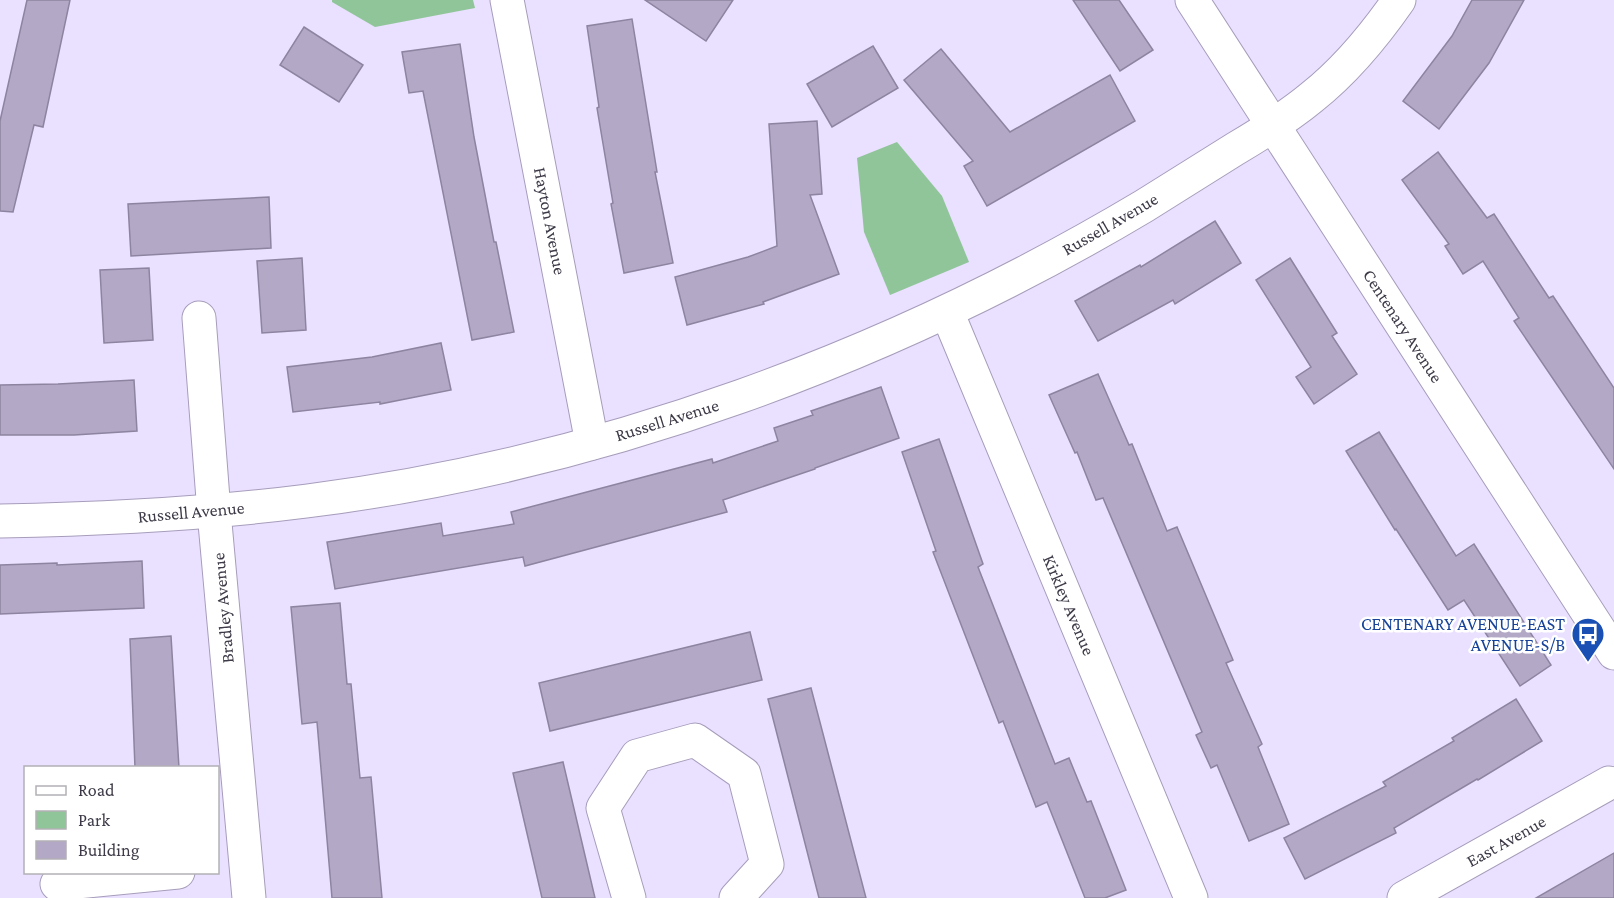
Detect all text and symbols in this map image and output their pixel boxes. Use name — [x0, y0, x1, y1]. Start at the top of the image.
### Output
street label: Hayton Avenue — [530, 165, 570, 277]
street label: Russell Avenue — [1059, 188, 1161, 259]
street label: Centenary Avenue — [1359, 266, 1447, 386]
street label: Russell Avenue — [613, 395, 721, 445]
street label: Russell Avenue — [137, 497, 245, 527]
street label: Bradley Avenue — [208, 552, 238, 664]
street label: Kirkley Avenue — [1039, 552, 1099, 658]
place label: CENTENARY AVENUE-EAST AVENUE-S/B — [1361, 614, 1565, 655]
bus stop icon: CENTENARY AVENUE-EAST AVENUE-S/B — [1570, 616, 1606, 663]
legend — [24, 766, 219, 874]
text: Road — [78, 780, 115, 800]
text: Park — [78, 810, 110, 830]
street label: East Avenue — [1463, 811, 1549, 871]
text: Building — [78, 840, 140, 860]

